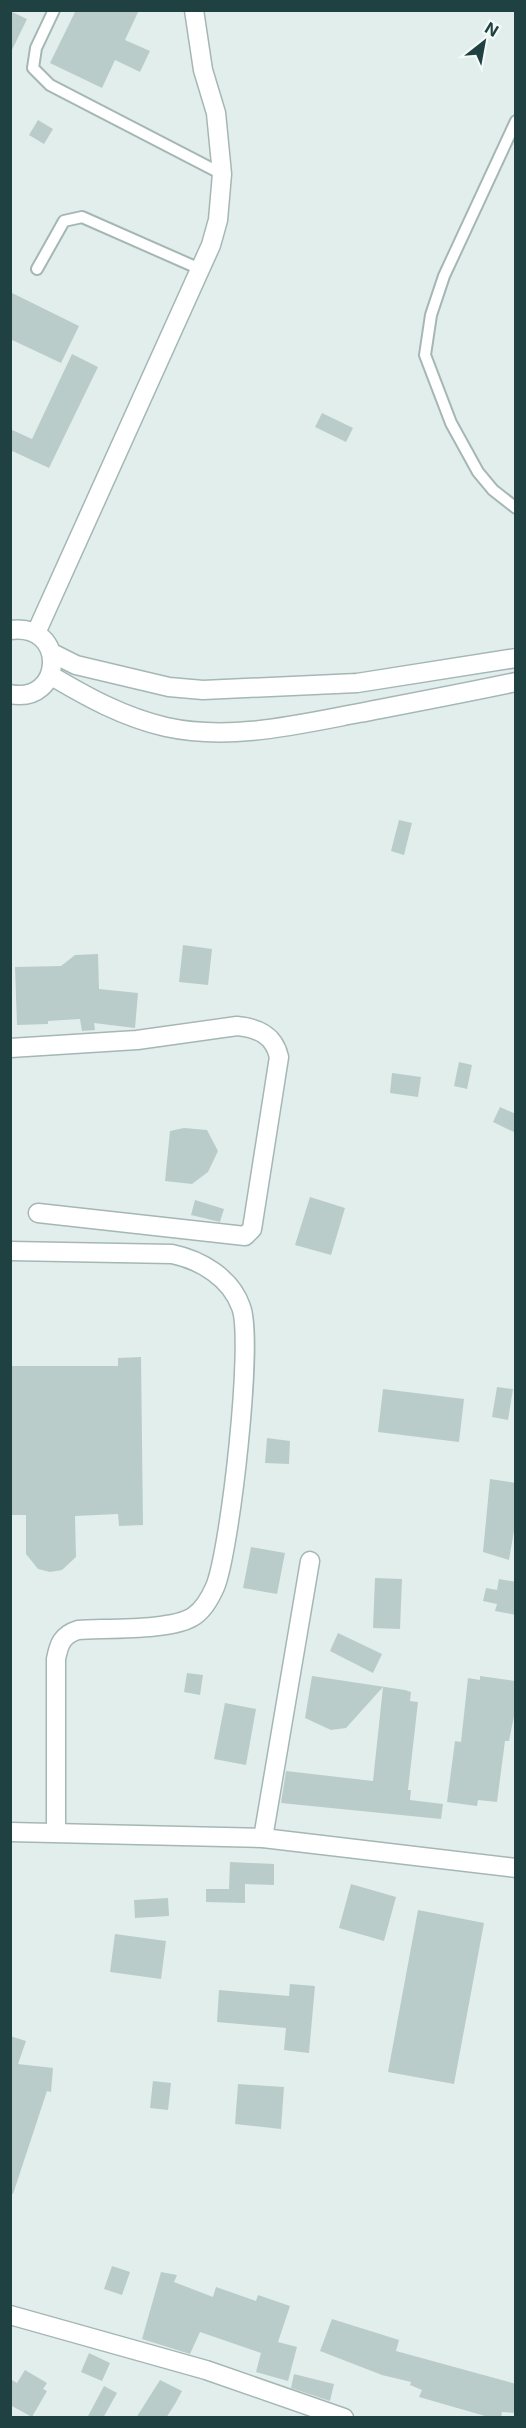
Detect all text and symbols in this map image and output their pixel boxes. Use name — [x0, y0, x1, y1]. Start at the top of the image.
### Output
north arrow — [454, 12, 514, 72]
text: N — [481, 17, 502, 41]

